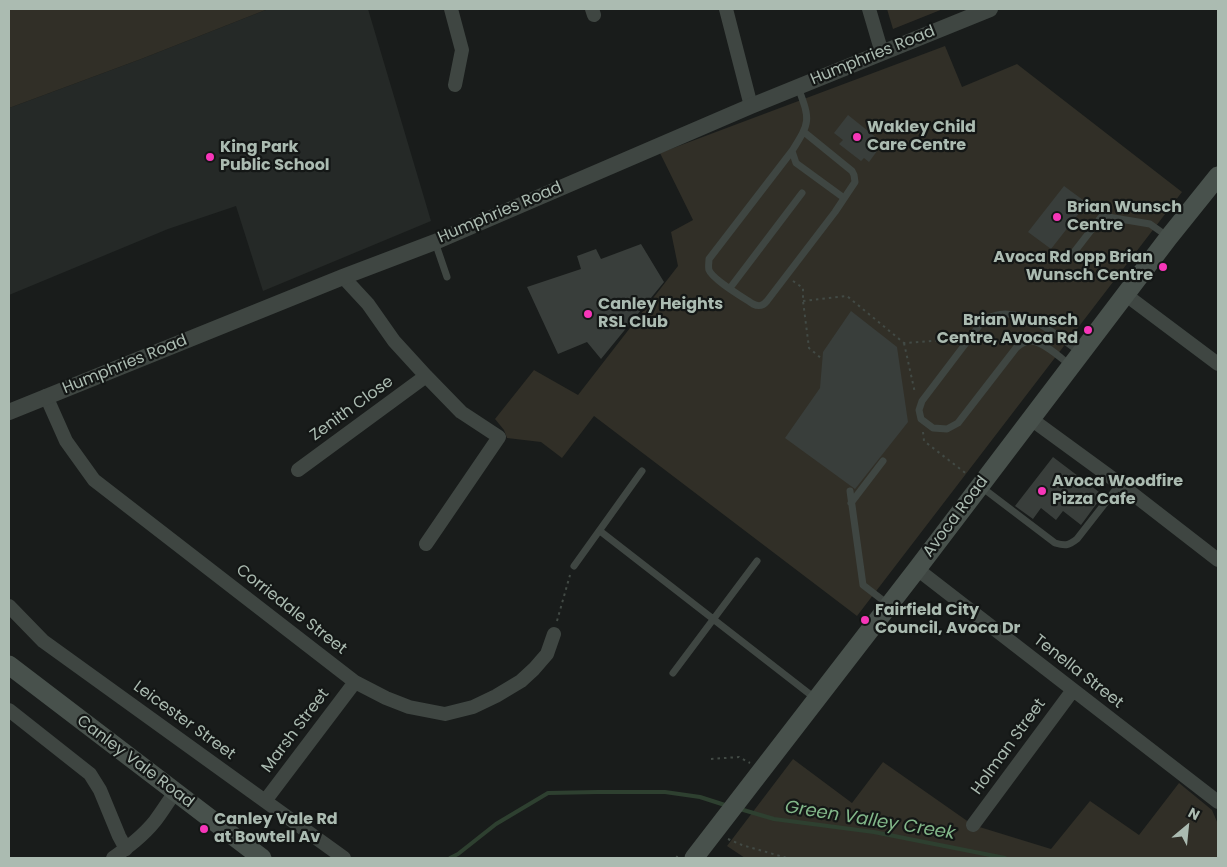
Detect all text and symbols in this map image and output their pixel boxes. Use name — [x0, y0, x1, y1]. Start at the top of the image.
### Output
street label: Humphries Road — [808, 22, 938, 90]
place label: Wakley Child Care Centre — [867, 118, 976, 156]
marker: Wakley Child Care Centre — [851, 131, 863, 143]
place label: King Park Public School — [220, 138, 330, 176]
marker: King Park Public School — [204, 151, 216, 163]
street label: Humphries Road — [435, 178, 565, 248]
place label: Brian Wunsch Centre — [1067, 198, 1182, 236]
marker: Brian Wunsch Centre — [1051, 211, 1063, 223]
place label: Avoca Rd opp Brian Wunsch Centre — [993, 248, 1153, 286]
marker: Avoca Rd opp Brian Wunsch Centre — [1157, 261, 1169, 273]
place label: Canley Heights RSL Club — [598, 295, 723, 333]
marker: Canley Heights RSL Club — [582, 308, 594, 320]
place label: Brian Wunsch Centre, Avoca Rd — [937, 311, 1078, 349]
marker: Brian Wunsch Centre, Avoca Rd — [1082, 324, 1094, 336]
street label: Humphries Road — [60, 331, 190, 399]
street label: Zenith Close — [307, 372, 397, 446]
place label: Avoca Woodfire Pizza Cafe — [1052, 472, 1183, 510]
street label: Avoca Road — [919, 473, 993, 561]
marker: Avoca Woodfire Pizza Cafe — [1036, 485, 1048, 497]
street label: Corriedale Street — [232, 561, 350, 659]
place label: Fairfield City Council, Avoca Dr — [875, 601, 1020, 639]
marker: Fairfield City Council, Avoca Dr — [859, 614, 871, 626]
street label: Tenella Street — [1029, 631, 1127, 713]
street label: Leicester Street — [129, 678, 239, 764]
street label: Marsh Street — [258, 685, 334, 777]
street label: Holman Street — [968, 695, 1050, 799]
street label: Canley Vale Road — [73, 712, 197, 812]
water label: Green Valley Creek — [783, 797, 957, 845]
north arrow — [1162, 802, 1212, 852]
text: N — [1185, 802, 1203, 825]
place label: Canley Vale Rd at Bowtell Av — [214, 810, 338, 848]
marker: Canley Vale Rd at Bowtell Av — [198, 823, 210, 835]

